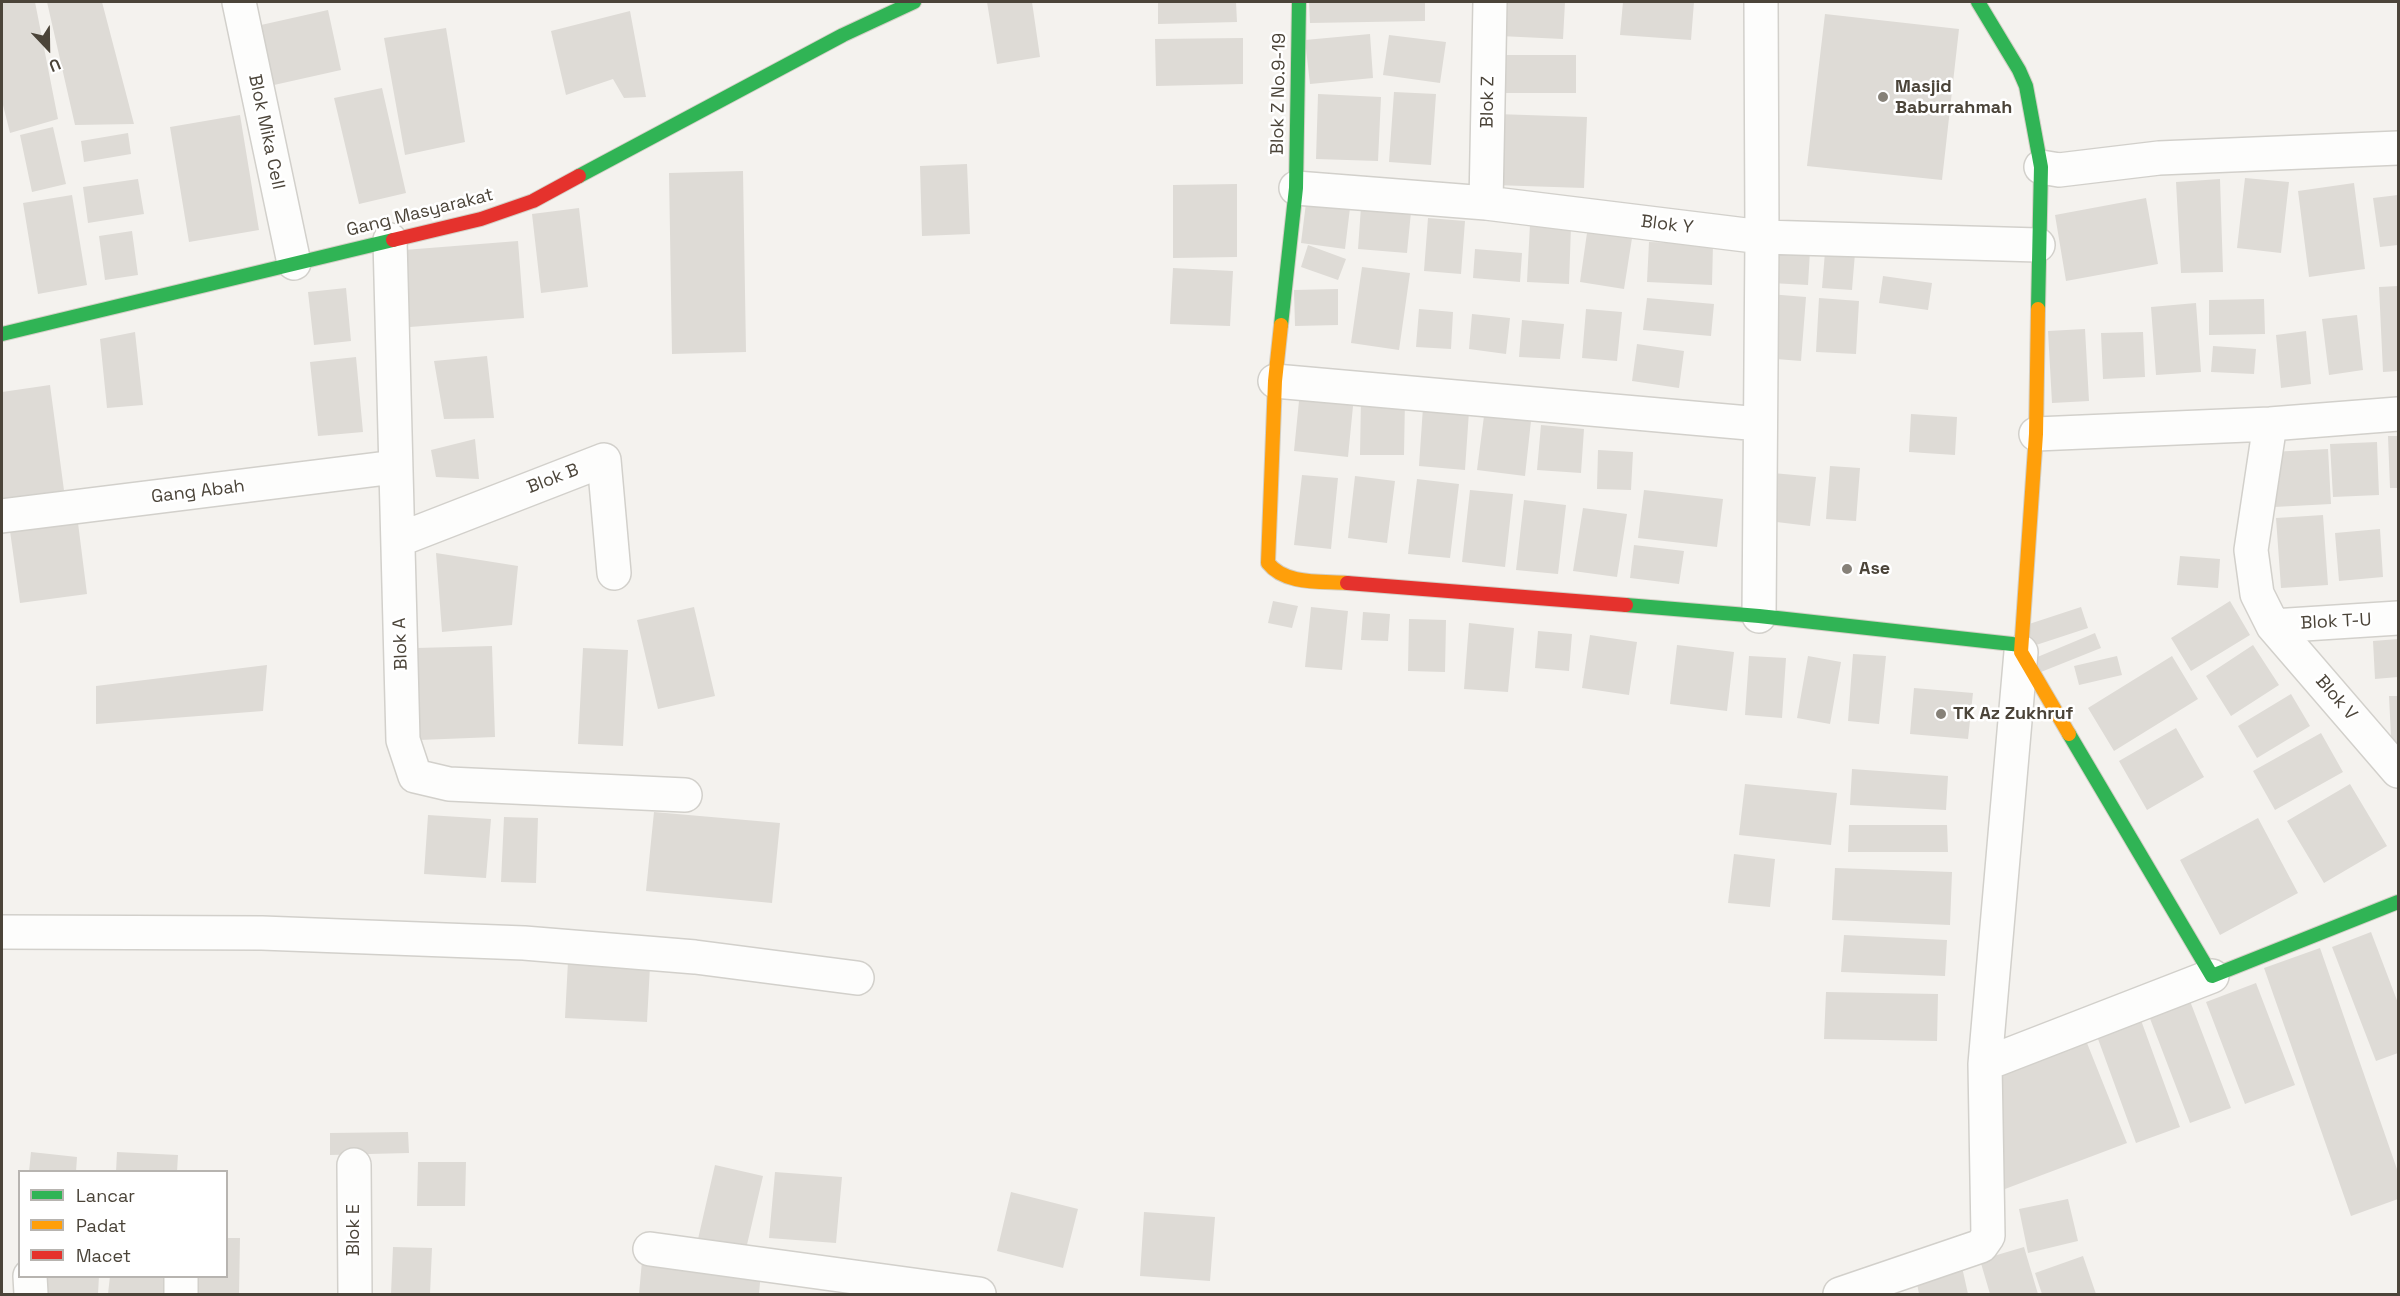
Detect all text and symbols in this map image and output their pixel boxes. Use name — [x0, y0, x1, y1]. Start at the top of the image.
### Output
north arrow — [18, 18, 78, 78]
street label: Blok Z No.9-19 — [1267, 33, 1291, 155]
text: U — [46, 53, 64, 77]
street label: Blok Mika Cell — [243, 72, 289, 192]
street label: Blok Z — [1477, 76, 1499, 128]
place label: Masjid Baburrahmah — [1895, 76, 2012, 118]
marker: Masjid Baburrahmah — [1876, 90, 1890, 104]
street label: Gang Masyarakat — [344, 184, 496, 242]
street label: Blok Y — [1640, 211, 1694, 239]
street label: Blok B — [524, 459, 582, 499]
street label: Gang Abah — [150, 476, 246, 508]
place label: Ase — [1859, 558, 1890, 580]
marker: Ase — [1840, 562, 1854, 576]
street label: Blok T-U — [2300, 609, 2372, 635]
street label: Blok A — [389, 617, 413, 671]
street label: Blok V — [2311, 671, 2361, 725]
place label: TK Az Zukhruf — [1953, 703, 2073, 725]
marker: TK Az Zukhruf — [1934, 707, 1948, 721]
legend — [18, 1170, 228, 1278]
text: Lancar — [76, 1184, 135, 1207]
street label: Blok E — [343, 1204, 365, 1256]
text: Padat — [76, 1214, 126, 1237]
text: Macet — [76, 1244, 131, 1267]

